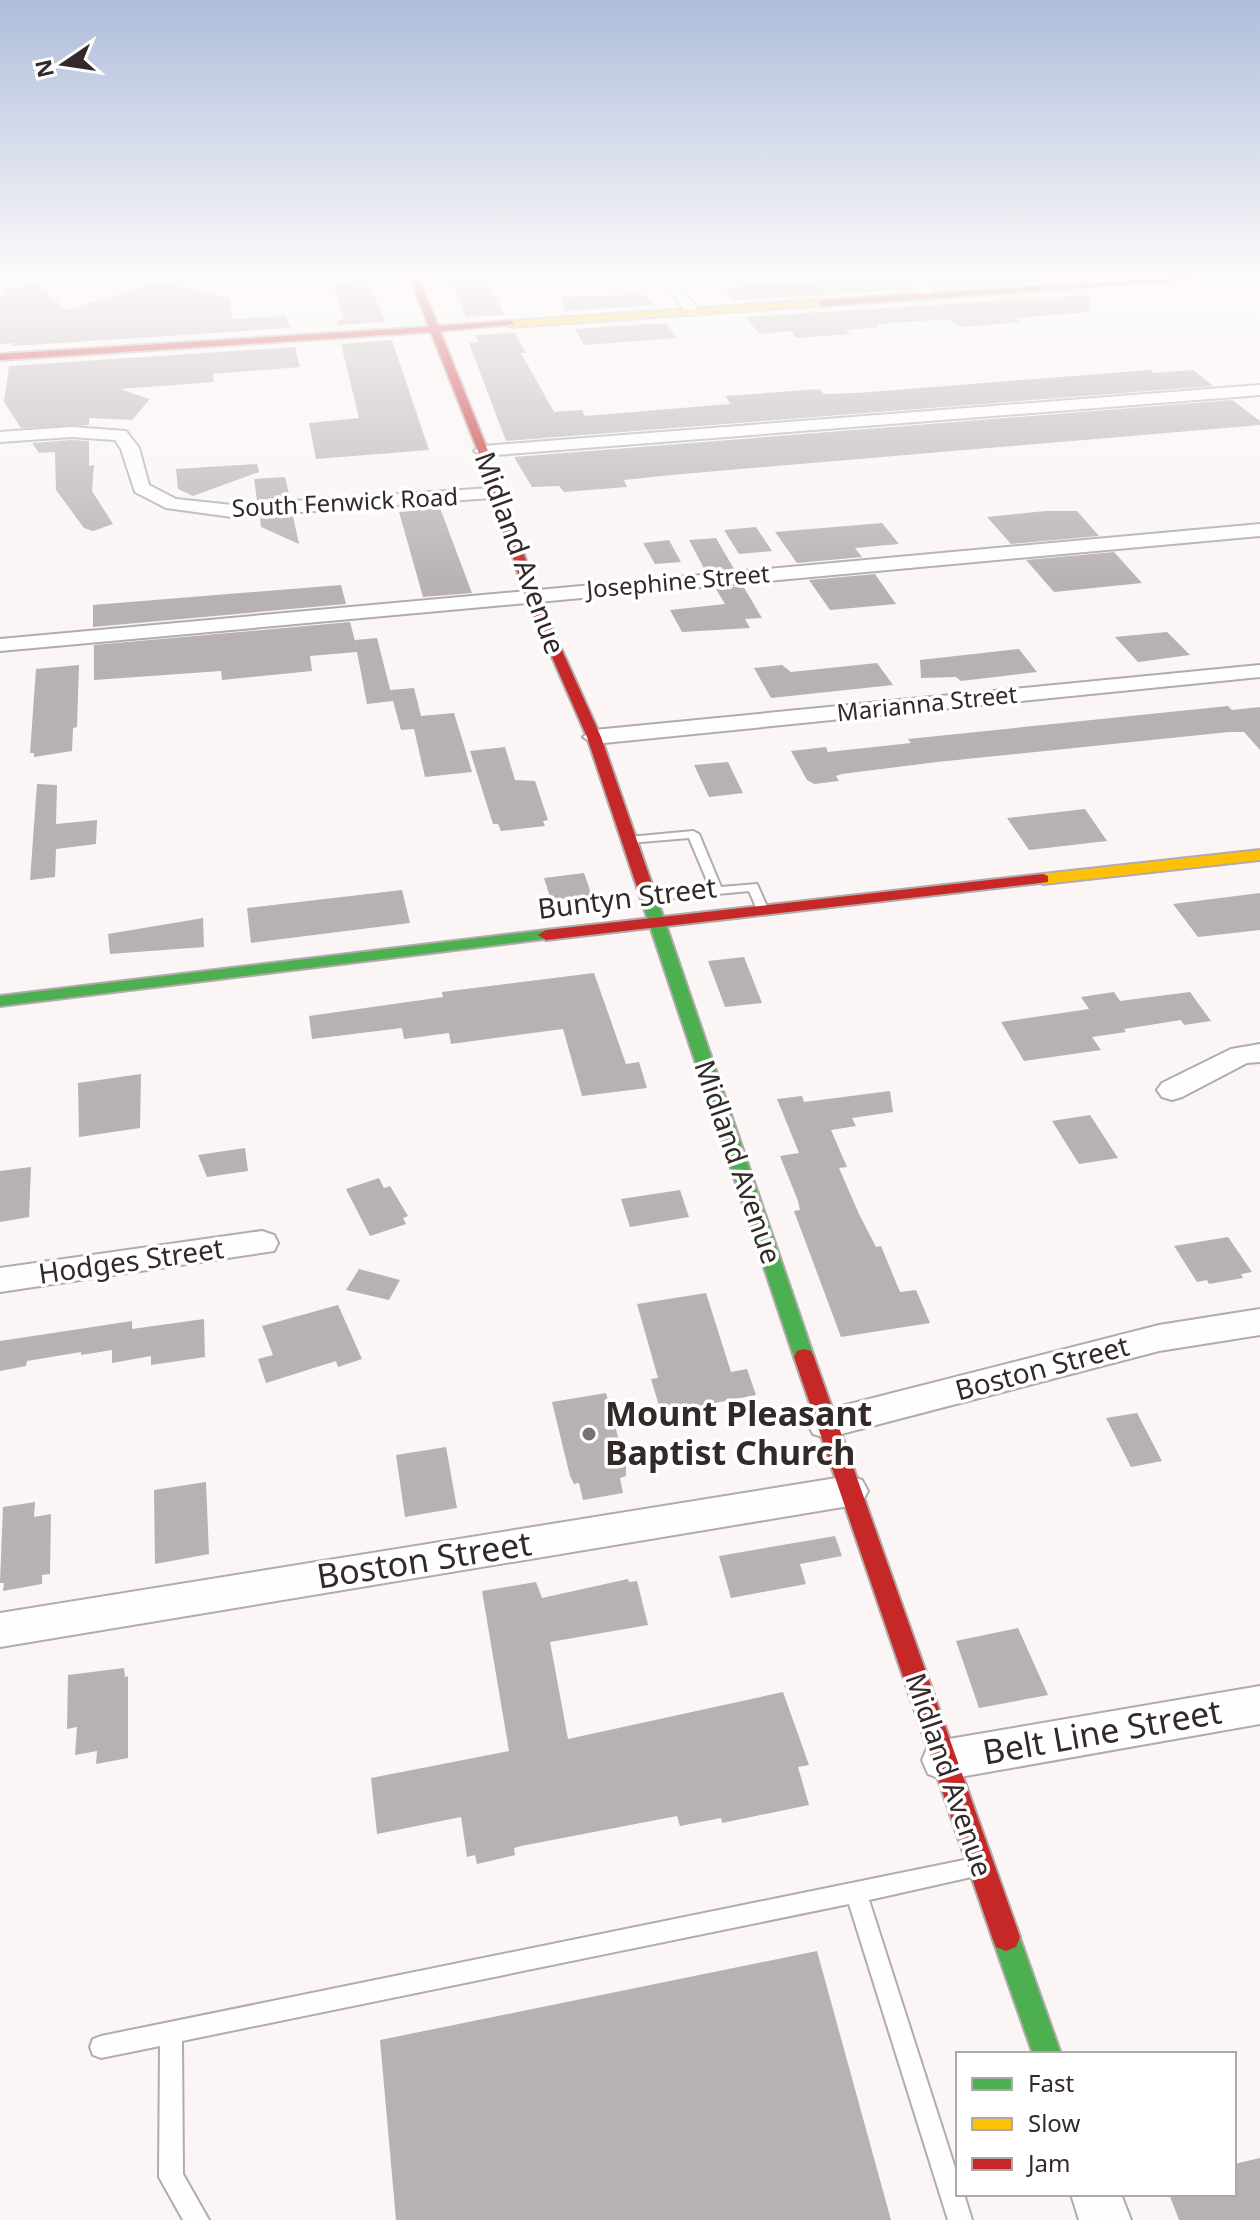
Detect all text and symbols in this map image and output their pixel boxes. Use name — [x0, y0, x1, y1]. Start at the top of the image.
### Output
north arrow — [24, 24, 104, 104]
text: N — [27, 57, 60, 81]
street label: Midland Avenue — [467, 446, 575, 659]
street label: South Fenwick Road — [231, 479, 459, 524]
street label: Josephine Street — [583, 556, 771, 605]
street label: Marianna Street — [835, 677, 1019, 728]
street label: Buntyn Street — [535, 867, 719, 927]
street label: Midland Avenue — [686, 1055, 792, 1269]
street label: Hodges Street — [36, 1228, 226, 1292]
street label: Boston Street — [951, 1326, 1133, 1408]
place label: Mount Pleasant Baptist Church — [605, 1390, 872, 1475]
marker: Mount Pleasant Baptist Church — [580, 1425, 598, 1443]
street label: Boston Street — [313, 1519, 534, 1599]
street label: Midland Avenue — [897, 1668, 1003, 1882]
street label: Belt Line Street — [979, 1687, 1225, 1775]
legend — [956, 2052, 1236, 2196]
text: Fast — [1028, 2066, 1074, 2099]
text: Slow — [1028, 2106, 1080, 2139]
text: Jam — [1026, 2146, 1070, 2179]

